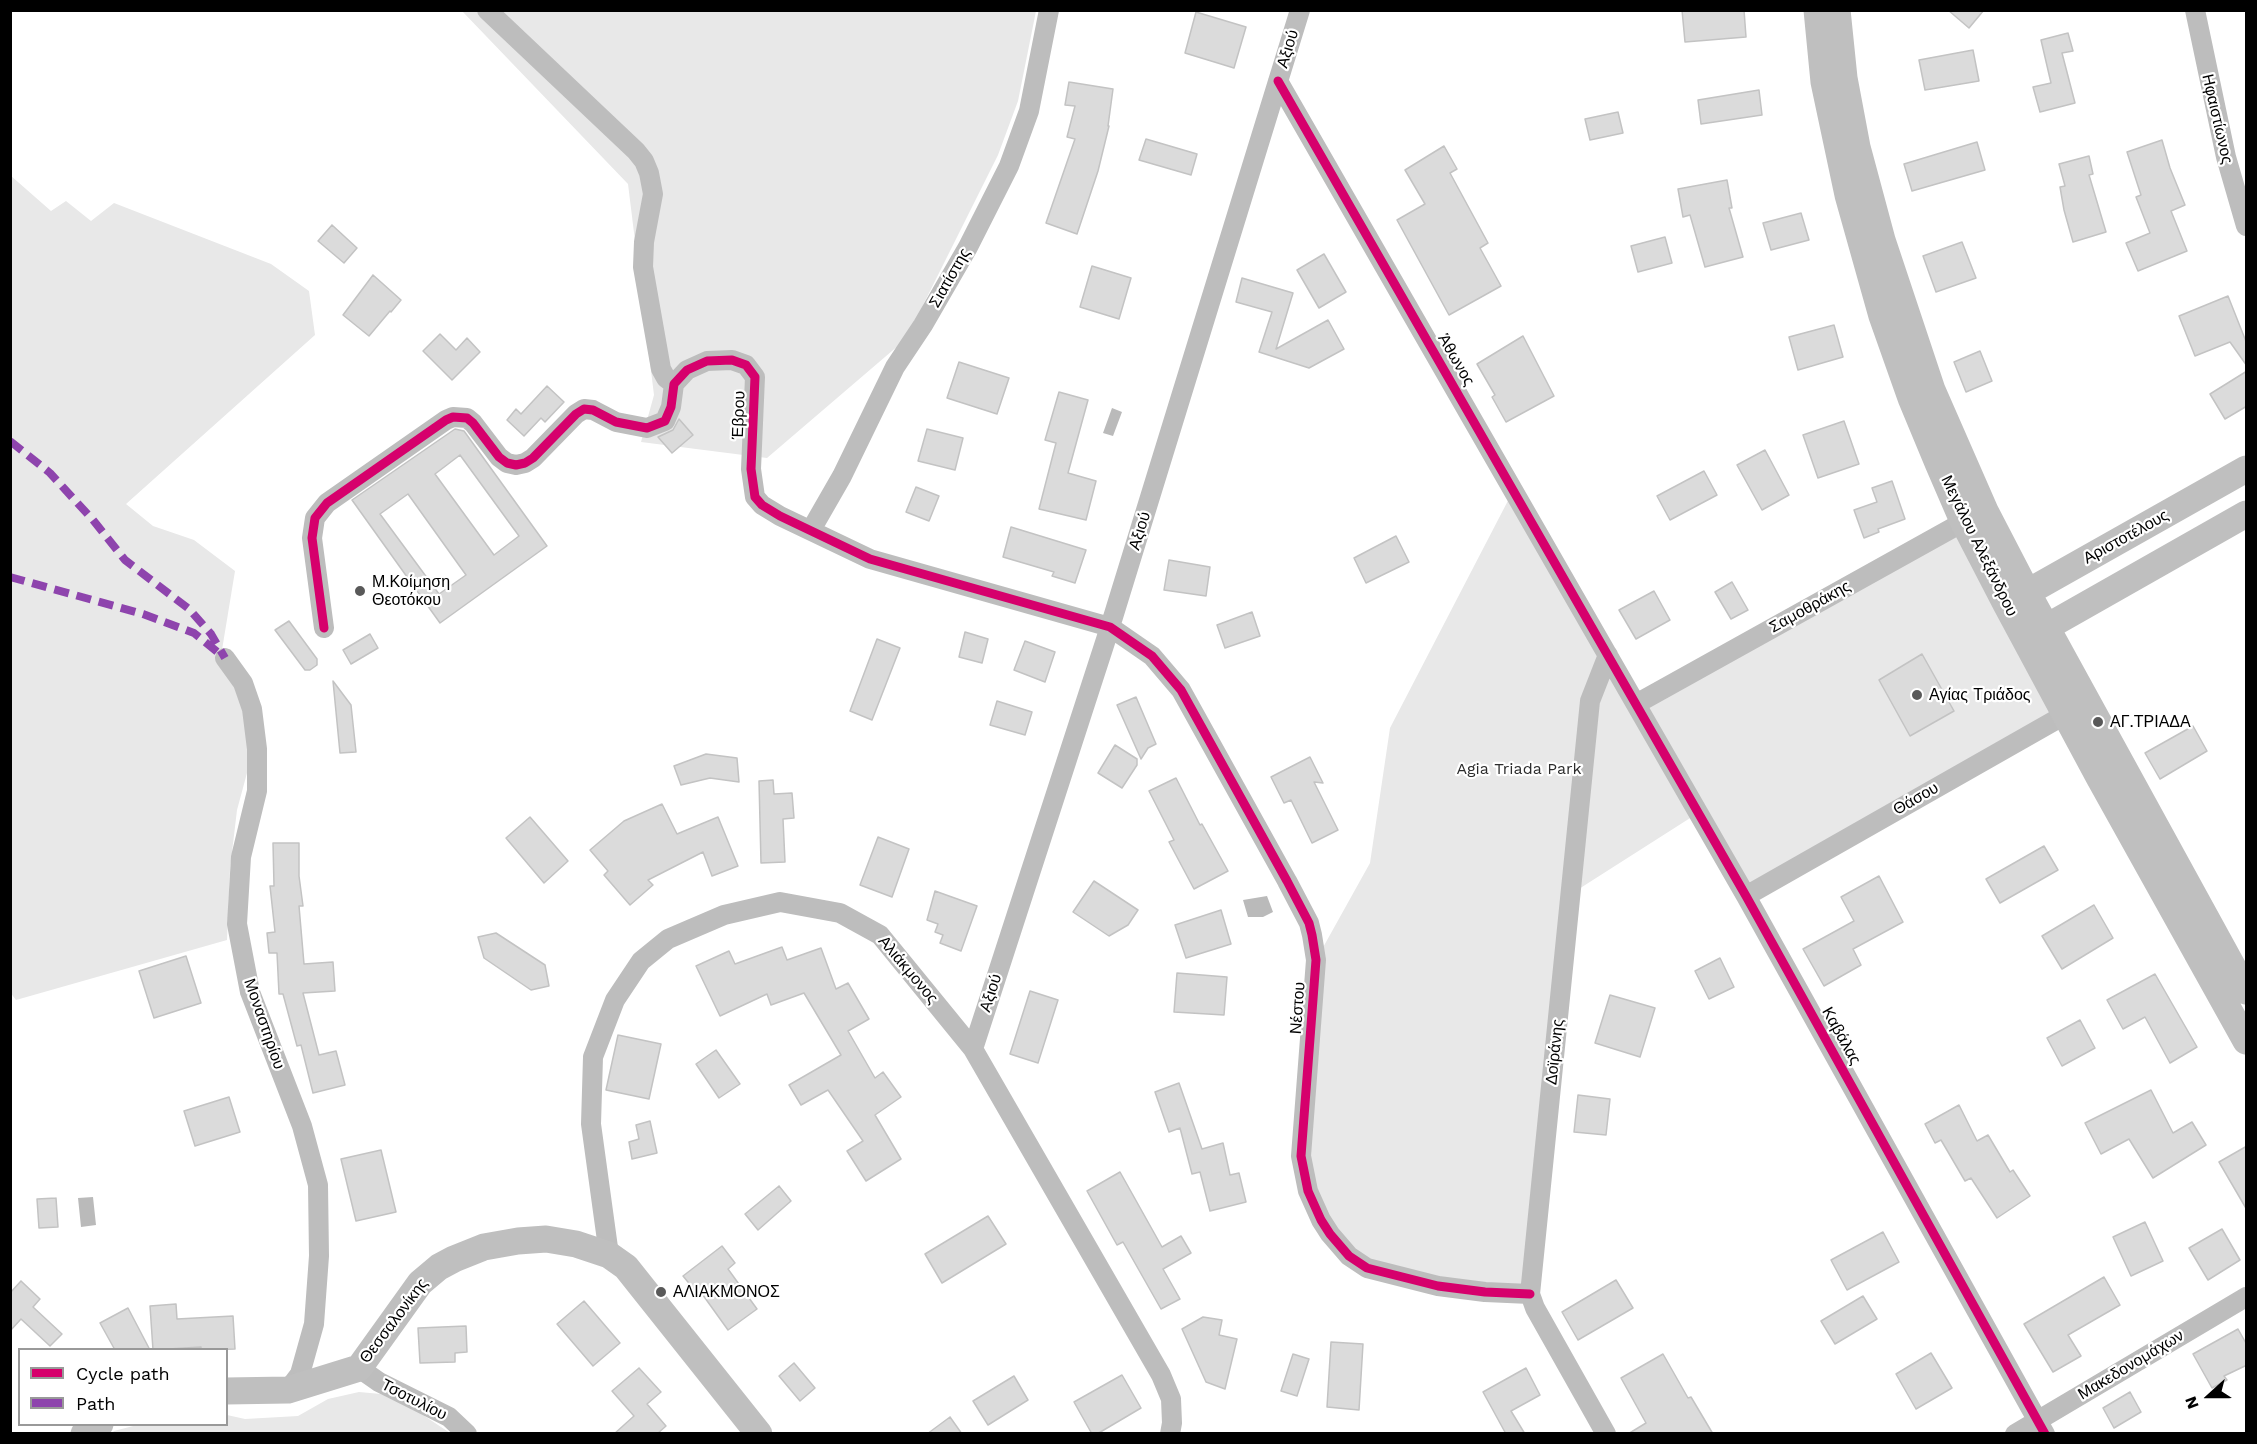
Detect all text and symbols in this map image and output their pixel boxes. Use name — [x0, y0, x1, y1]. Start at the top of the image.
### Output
street label: Αξιού — [1273, 28, 1303, 70]
street label: Ηφαιστίωνος — [2197, 72, 2237, 166]
street label: Σιατίστης — [925, 245, 975, 311]
street label: Άθωνος — [1434, 331, 1478, 389]
street label: Έβρου — [729, 390, 749, 440]
street label: Μεγάλου Αλεξάνδρου — [1937, 473, 2021, 619]
street label: Αριστοτέλους — [2080, 506, 2172, 568]
street label: Αξιού — [1125, 510, 1155, 552]
place label: Μ.Κοίμηση Θεοτόκου — [372, 572, 450, 610]
street label: Σαμοθράκης — [1766, 577, 1854, 637]
marker: Μ.Κοίμηση Θεοτόκου — [353, 584, 367, 598]
place label: Αγίας Τριάδος — [1929, 685, 2031, 705]
marker: Αγίας Τριάδος — [1910, 688, 1924, 702]
place label: ΑΓ.ΤΡΙΑΔΑ — [2110, 712, 2191, 732]
marker: ΑΓ.ΤΡΙΑΔΑ — [2091, 715, 2105, 729]
park label: Agia Triada Park — [1456, 759, 1582, 779]
street label: Θάσου — [1890, 778, 1942, 820]
street label: Αλιάκμονος — [874, 932, 942, 1008]
street label: Αξιού — [976, 971, 1006, 1015]
street label: Μοναστηρίου — [239, 976, 289, 1072]
street label: Νέστου — [1287, 981, 1309, 1035]
street label: Καβάλας — [1817, 1004, 1865, 1068]
street label: Δοϊράνης — [1542, 1018, 1568, 1086]
street label: Θεσσαλονίκης — [356, 1275, 432, 1367]
place label: ΑΛΙΑΚΜΟΝΟΣ — [673, 1282, 780, 1302]
marker: ΑΛΙΑΚΜΟΝΟΣ — [654, 1285, 668, 1299]
street label: Μακεδονομάχων — [2075, 1326, 2187, 1404]
legend — [18, 1348, 228, 1426]
text: Cycle path — [76, 1363, 170, 1384]
north arrow — [2179, 1366, 2239, 1426]
street label: Τσοτυλίου — [378, 1375, 450, 1425]
text: Path — [76, 1393, 116, 1414]
text: N — [2181, 1394, 2203, 1412]

